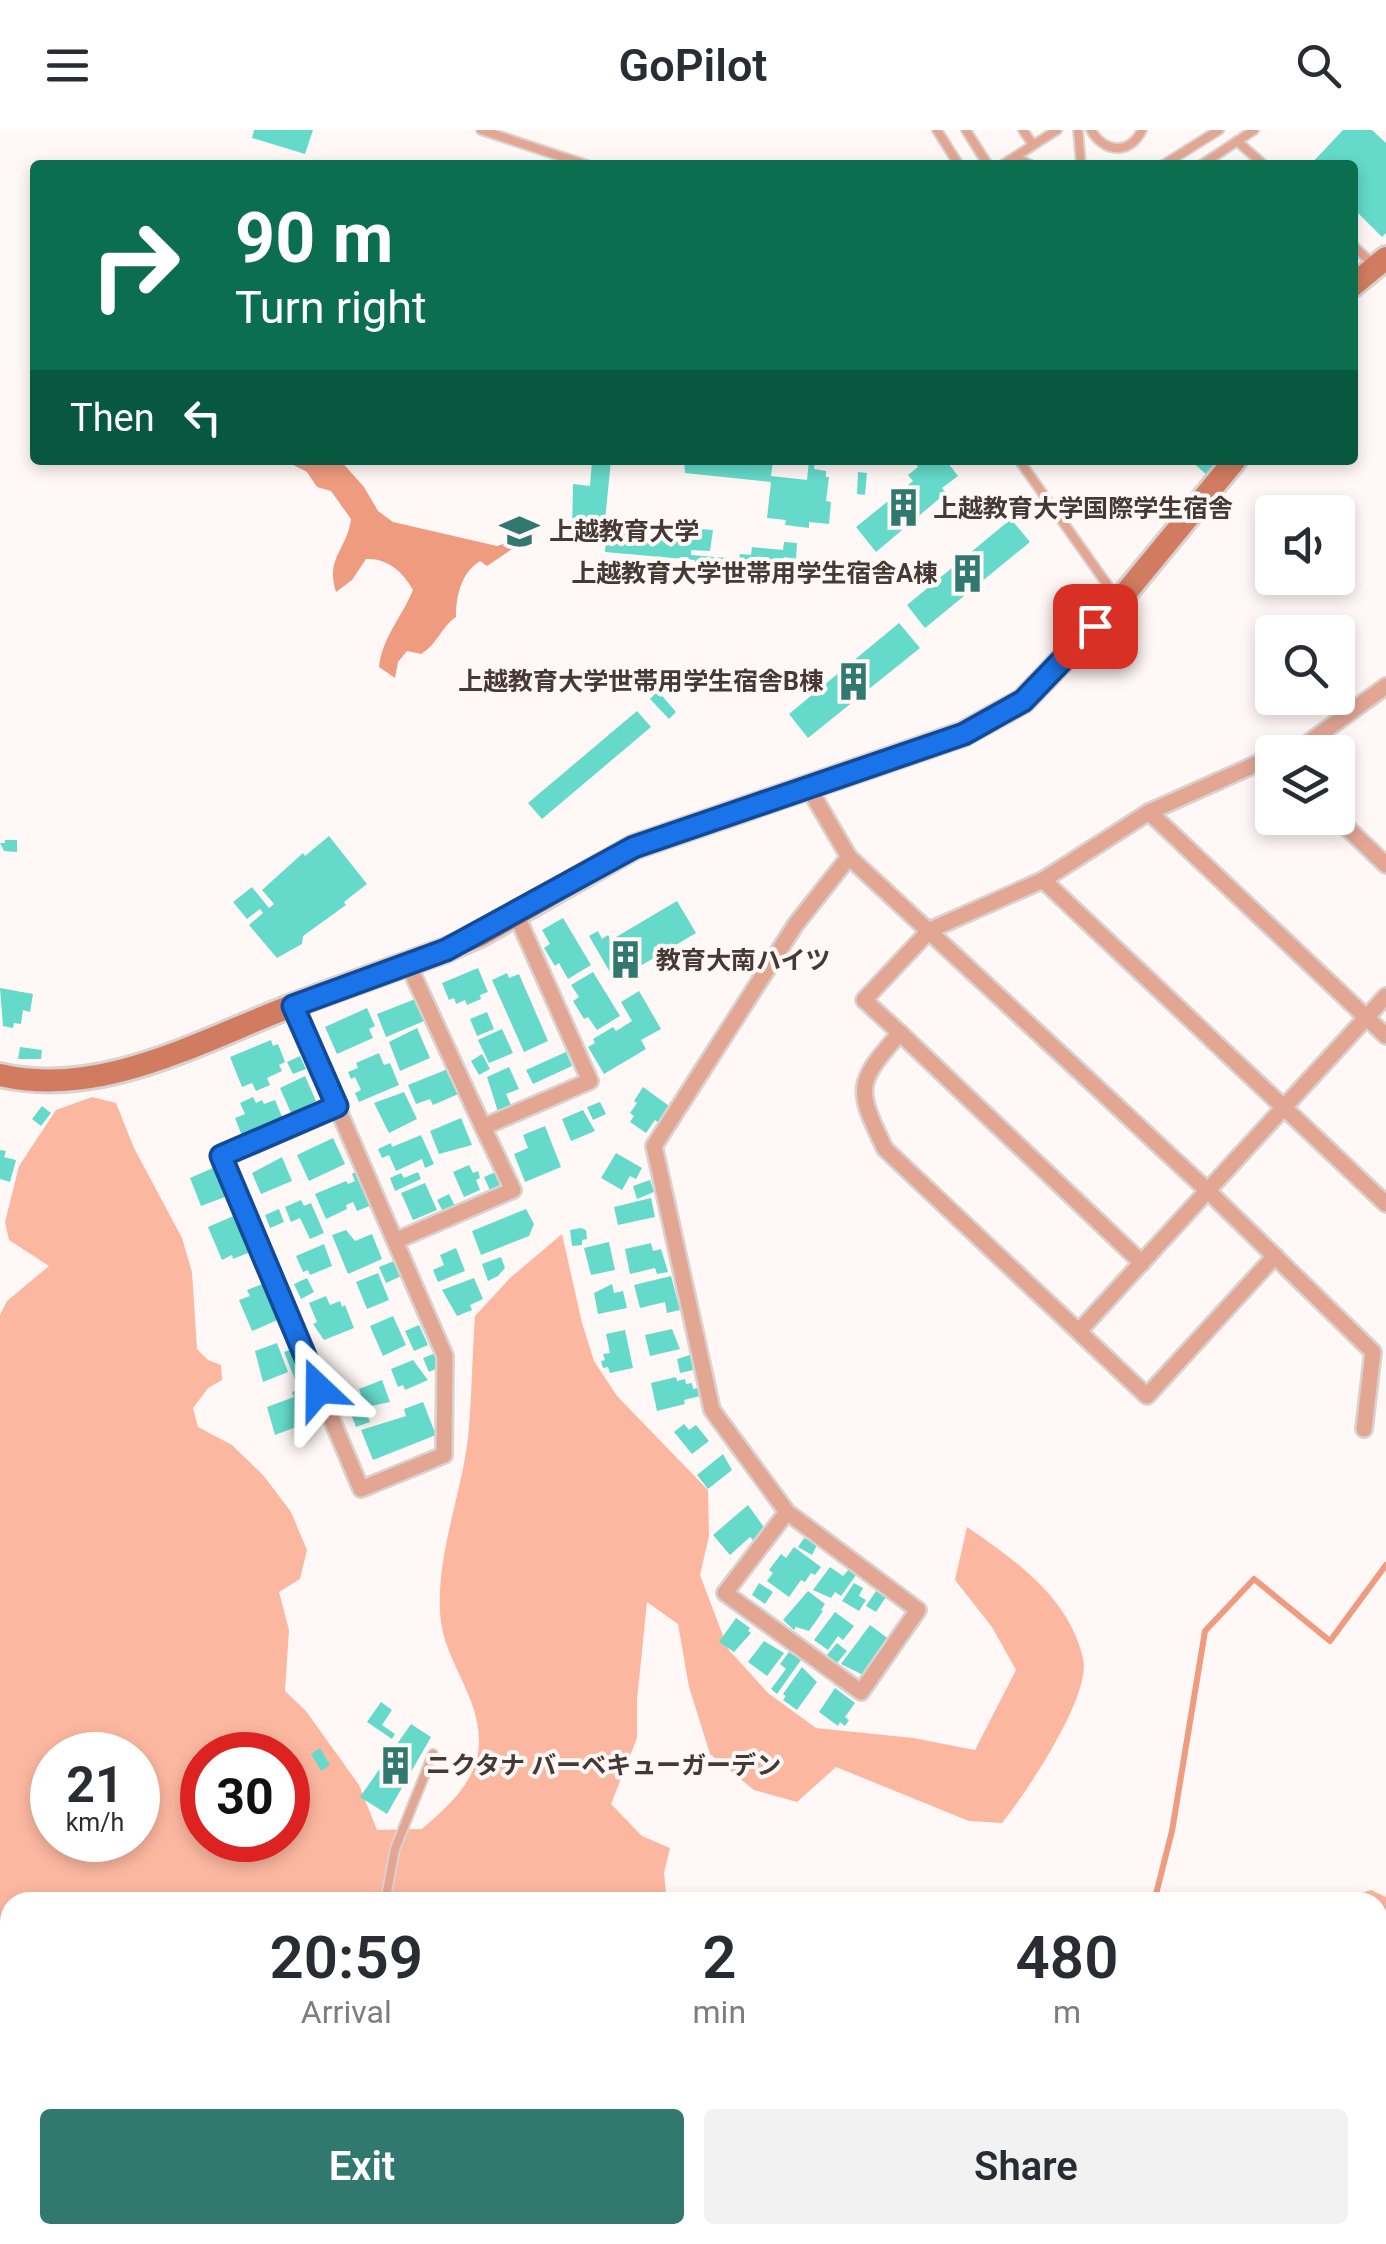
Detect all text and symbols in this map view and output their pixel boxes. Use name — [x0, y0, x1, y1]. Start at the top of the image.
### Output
icon: menu — [40, 38, 95, 93]
icon: search — [1291, 38, 1346, 93]
text: GoPilot — [619, 39, 767, 92]
text: 90 m — [235, 197, 393, 279]
icon: right — [70, 200, 200, 330]
text: Turn right — [235, 281, 427, 334]
icon: left — [175, 390, 230, 445]
text: Then — [70, 396, 155, 440]
building icon: 上越教育大学国際学生宿舎 — [882, 487, 924, 529]
place label: 上越教育大学国際学生宿舎 — [933, 494, 1233, 523]
map controls — [1255, 495, 1355, 835]
button: sound — [1255, 495, 1355, 595]
school or university icon: 上越教育大学 — [498, 510, 540, 552]
place label: 上越教育大学 — [549, 517, 699, 546]
building icon: 上越教育大学世帯用学生宿舎A棟 — [947, 552, 989, 594]
place label: 上越教育大学世帯用学生宿舎A棟 — [571, 559, 938, 588]
pin — [1053, 584, 1138, 669]
icon: arrive — [1068, 599, 1123, 654]
button: search — [1255, 615, 1355, 715]
building icon: 上越教育大学世帯用学生宿舎B棟 — [833, 660, 875, 702]
place label: 上越教育大学世帯用学生宿舎B棟 — [458, 667, 824, 696]
button: layers — [1255, 735, 1355, 835]
building icon: 教育大南ハイツ — [605, 939, 647, 981]
place label: 教育大南ハイツ — [656, 946, 831, 975]
position arrow — [267, 1337, 371, 1441]
speed limit sign: 30 — [180, 1732, 310, 1862]
building icon: ニクタナ バーベキューガーデン — [375, 1744, 417, 1786]
place label: ニクタナ バーベキューガーデン — [426, 1751, 781, 1780]
text: 21 — [66, 1756, 124, 1814]
text: km/h — [66, 1808, 124, 1837]
text: 20:59 — [270, 1922, 423, 1993]
text: 2 — [702, 1922, 736, 1993]
text: 480 — [1016, 1922, 1118, 1993]
text: Arrival — [301, 1993, 392, 2031]
text: min — [693, 1993, 746, 2031]
text: m — [1053, 1993, 1081, 2031]
button: Exit — [40, 2109, 684, 2224]
button: Share — [704, 2109, 1348, 2224]

